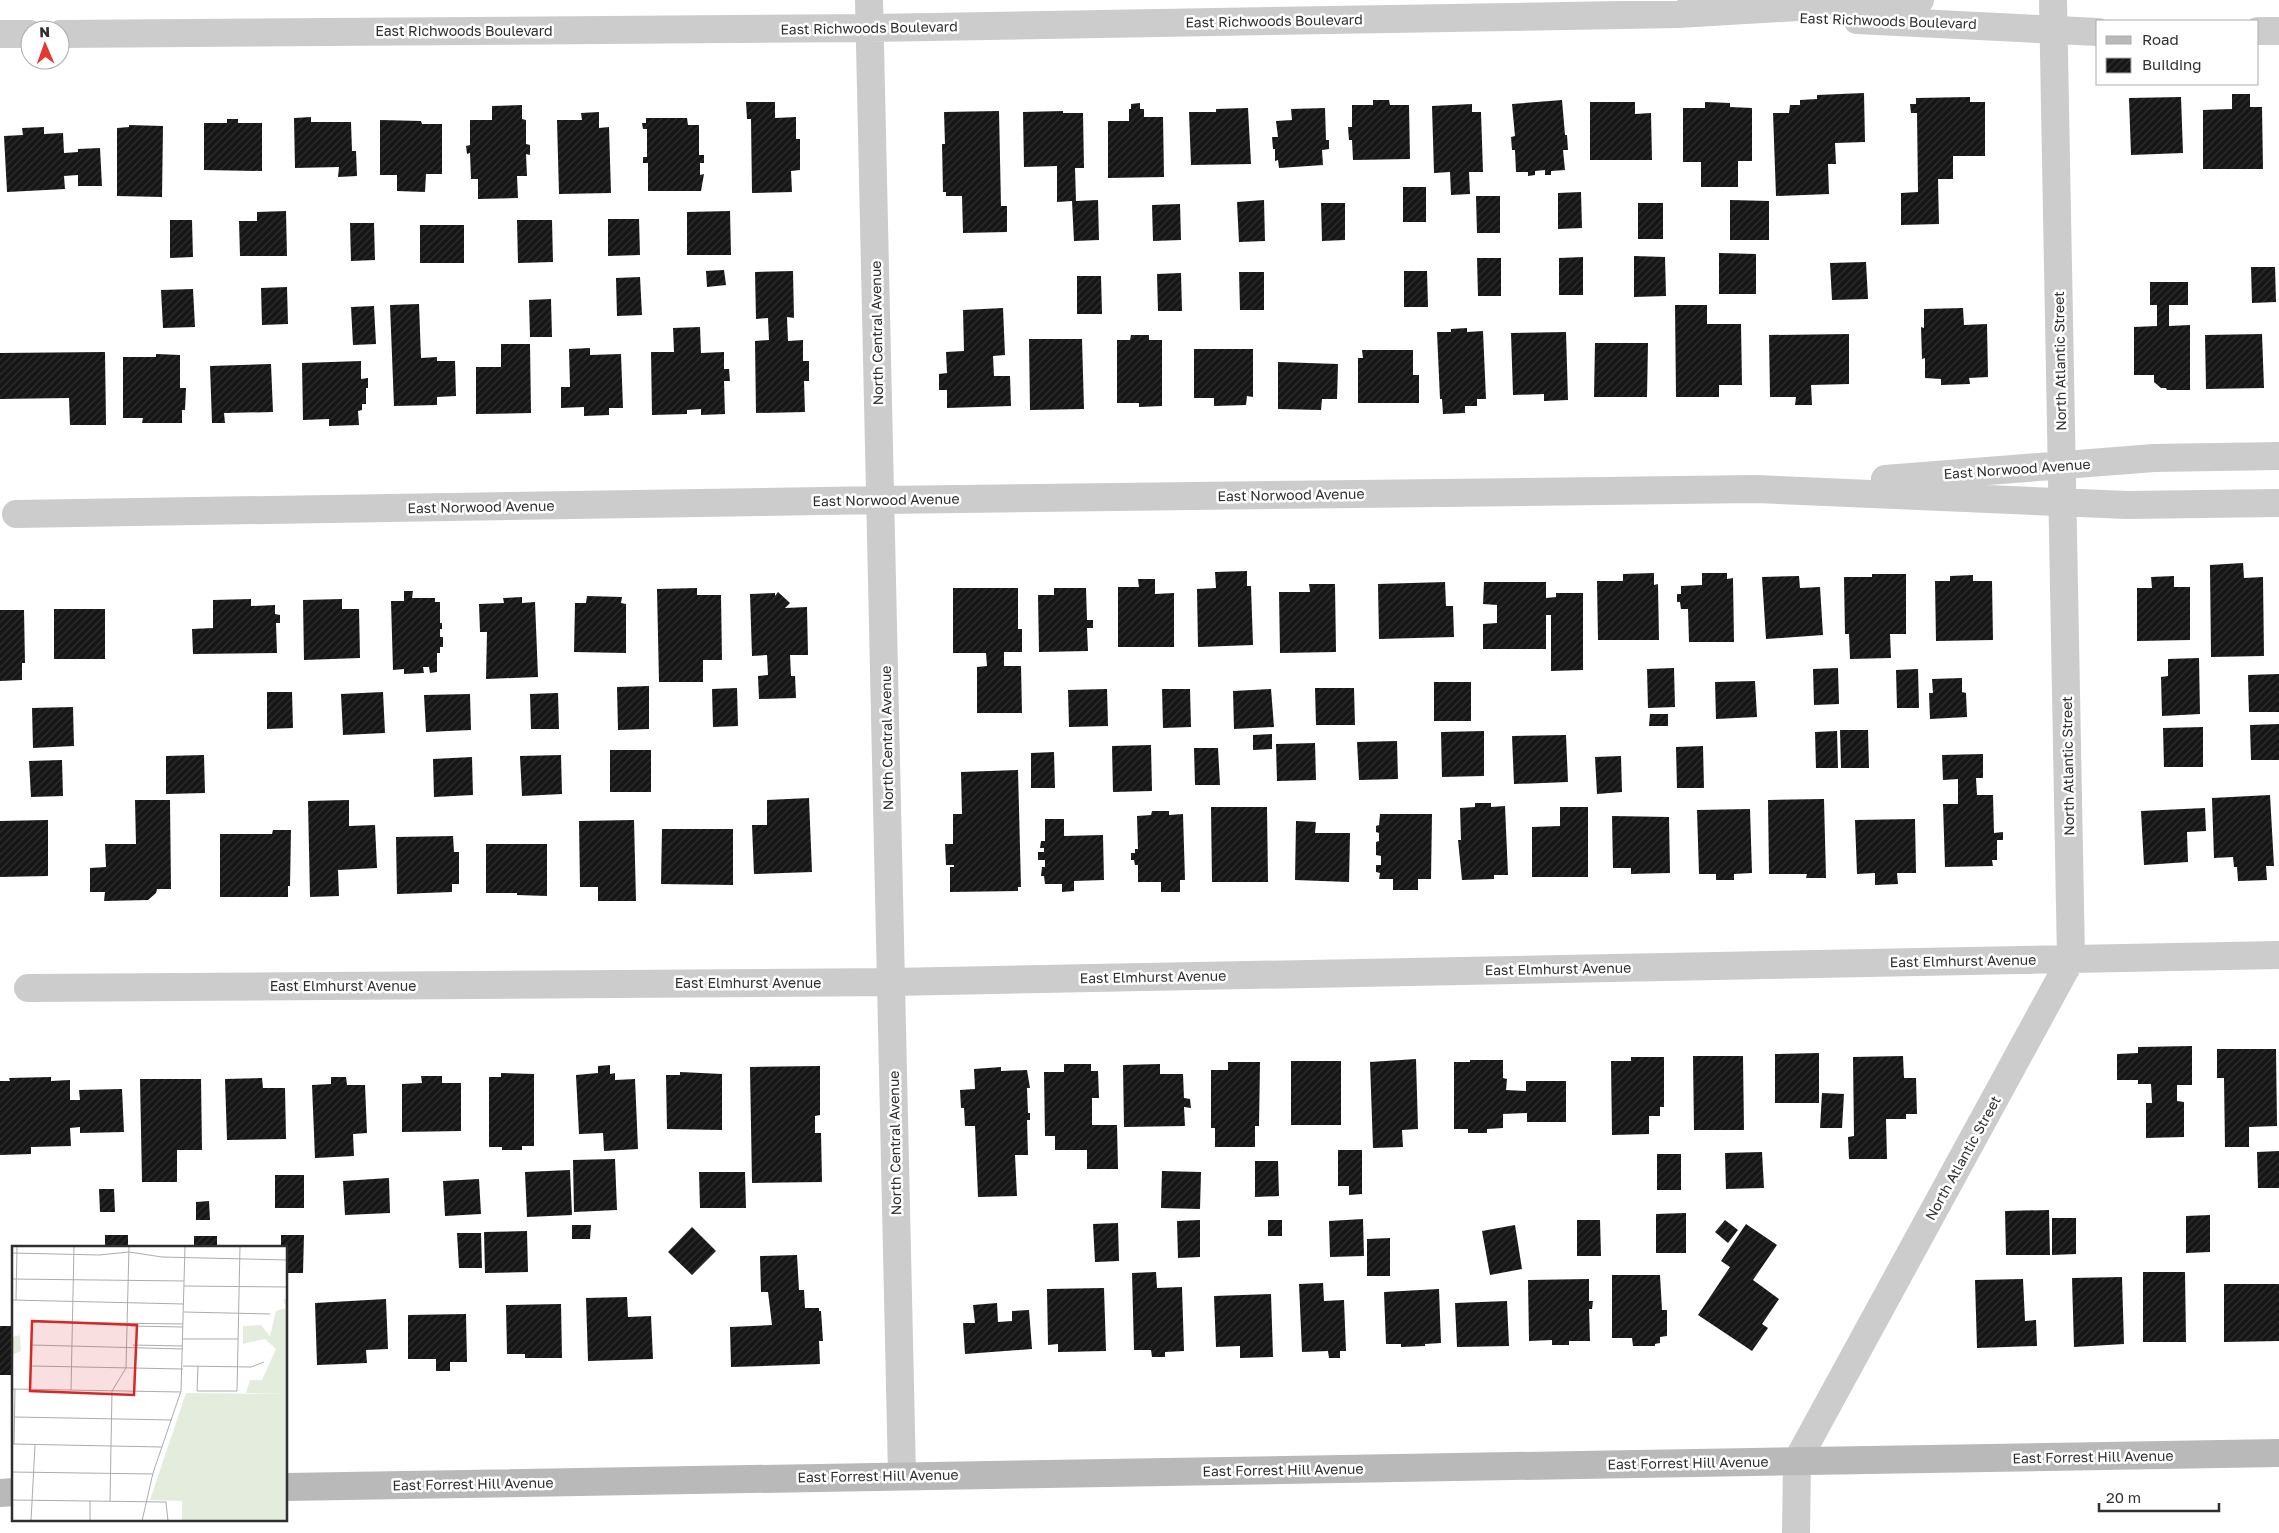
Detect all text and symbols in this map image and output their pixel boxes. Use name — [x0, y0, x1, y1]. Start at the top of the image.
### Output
street label: East Richwoods Boulevard — [1799, 9, 1977, 32]
street label: East Richwoods Boulevard — [1185, 10, 1363, 31]
street label: East Richwoods Boulevard — [780, 17, 958, 38]
north arrow — [20, 20, 70, 70]
legend — [2096, 20, 2259, 85]
street label: East Richwoods Boulevard — [375, 22, 553, 39]
text: N — [39, 23, 50, 40]
text: Road — [2142, 30, 2179, 48]
text: Building — [2142, 55, 2202, 73]
street label: North Central Avenue — [867, 260, 886, 406]
street label: North Atlantic Street — [2050, 291, 2069, 431]
street label: East Norwood Avenue — [1943, 455, 2091, 482]
street label: East Norwood Avenue — [1217, 485, 1365, 504]
street label: East Norwood Avenue — [812, 490, 960, 509]
street label: East Norwood Avenue — [407, 497, 555, 516]
street label: North Central Avenue — [877, 665, 896, 811]
street label: North Atlantic Street — [2058, 696, 2077, 836]
street label: East Elmhurst Avenue — [1889, 951, 2036, 970]
street label: East Elmhurst Avenue — [1484, 959, 1631, 978]
street label: East Elmhurst Avenue — [1079, 967, 1226, 986]
street label: East Elmhurst Avenue — [675, 974, 821, 991]
street label: East Elmhurst Avenue — [270, 977, 416, 994]
street label: North Central Avenue — [885, 1070, 904, 1216]
street label: North Atlantic Street — [1921, 1093, 2004, 1223]
inset map — [12, 1246, 288, 1520]
street label: East Forrest Hill Avenue — [2012, 1447, 2174, 1466]
street label: East Forrest Hill Avenue — [1607, 1453, 1769, 1472]
street label: East Forrest Hill Avenue — [1202, 1460, 1364, 1479]
street label: East Forrest Hill Avenue — [797, 1466, 959, 1485]
street label: East Forrest Hill Avenue — [392, 1474, 554, 1493]
scale bar — [2099, 1480, 2219, 1512]
text: 20 m — [2106, 1488, 2141, 1506]

